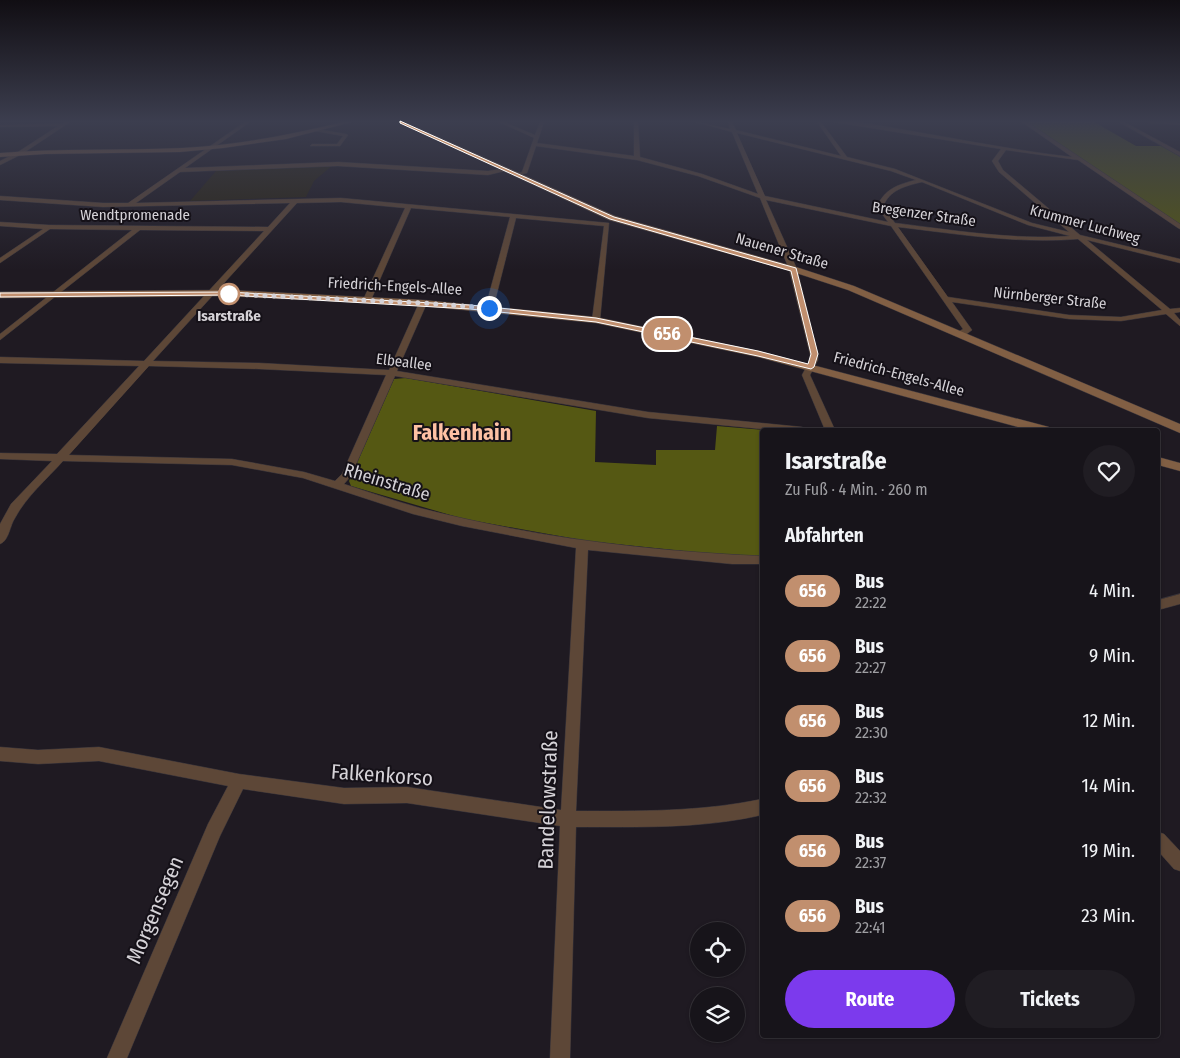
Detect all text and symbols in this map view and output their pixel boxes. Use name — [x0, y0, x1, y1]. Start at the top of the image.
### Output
street label: Bregenzer Straße — [871, 198, 977, 230]
street label: Krummer Luchweg — [1028, 201, 1142, 247]
street label: Wendtpromenade — [80, 206, 190, 224]
street label: Nauener Straße — [734, 229, 830, 273]
street label: Friedrich-Engels-Allee — [327, 273, 463, 299]
marker: Isarstraße — [218, 283, 240, 305]
street label: Nürnberger Straße — [993, 283, 1107, 313]
your location — [477, 296, 502, 321]
place label: Isarstraße — [197, 307, 261, 325]
line badge: 656 — [638, 318, 696, 350]
text: 656 — [653, 323, 681, 345]
street label: Friedrich-Engels-Allee — [832, 348, 966, 400]
street label: Elbeallee — [375, 350, 433, 374]
district label: Falkenhain — [413, 419, 511, 446]
button: heart — [1083, 445, 1135, 497]
text: Isarstraße — [785, 447, 887, 475]
street label: Rheinstraße — [341, 458, 433, 506]
text: Zu Fuß · 4 Min. · 260 m — [785, 480, 928, 499]
text: Abfahrten — [785, 524, 864, 547]
text: Bus — [855, 570, 884, 593]
text: 4 Min. — [1089, 579, 1135, 602]
text: 656 — [799, 580, 826, 602]
text: 22:22 — [855, 593, 887, 612]
text: Bus — [855, 635, 884, 658]
text: 9 Min. — [1089, 644, 1135, 667]
text: 656 — [799, 645, 826, 667]
text: 22:27 — [855, 658, 886, 677]
text: Bus — [855, 700, 884, 723]
text: 12 Min. — [1082, 709, 1135, 732]
text: 656 — [799, 710, 826, 732]
text: 22:30 — [855, 723, 888, 742]
street label: Bandelowstraße — [533, 730, 563, 870]
street label: Falkenkorso — [330, 758, 434, 792]
text: Bus — [855, 765, 884, 788]
text: 14 Min. — [1082, 774, 1135, 797]
text: 656 — [799, 775, 826, 797]
text: 22:32 — [855, 788, 887, 807]
text: Bus — [855, 830, 884, 853]
text: 19 Min. — [1082, 839, 1135, 862]
text: 656 — [799, 840, 826, 862]
street label: Morgensegen — [121, 852, 189, 968]
text: 22:37 — [855, 853, 886, 872]
text: Bus — [855, 895, 884, 918]
text: 23 Min. — [1081, 904, 1135, 927]
text: 656 — [799, 905, 826, 927]
text: 22:41 — [855, 918, 886, 937]
map controls — [690, 922, 745, 1042]
button: locate — [690, 922, 745, 977]
button: Route — [785, 970, 955, 1028]
button: Tickets — [965, 970, 1135, 1028]
button: layers — [690, 987, 745, 1042]

